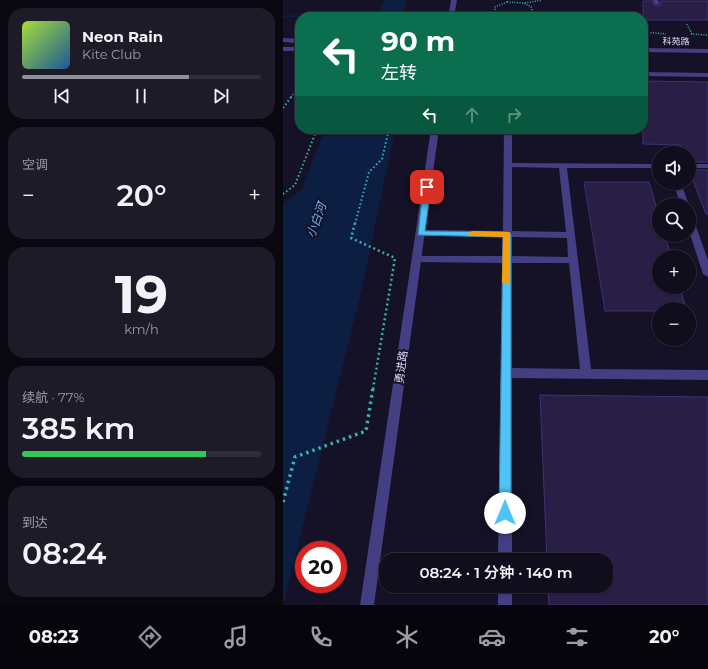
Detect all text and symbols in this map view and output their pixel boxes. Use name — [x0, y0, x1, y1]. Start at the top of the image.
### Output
text: 90 m — [381, 24, 455, 58]
text: Neon Rain — [82, 27, 163, 46]
icon: left — [315, 28, 367, 80]
street label: 科苑路 — [662, 35, 690, 47]
text: Kite Club — [82, 46, 141, 62]
text: 左转 — [381, 62, 417, 84]
icon: previous — [51, 85, 73, 107]
icon: pause — [130, 85, 152, 107]
icon: next — [210, 85, 232, 107]
icon: left — [419, 104, 441, 126]
icon: ahead — [461, 104, 483, 126]
icon: right — [503, 104, 525, 126]
map controls — [652, 146, 696, 346]
button: sound — [652, 146, 696, 190]
text: 空调 — [22, 156, 48, 172]
pin — [410, 170, 444, 204]
icon: arrive — [416, 176, 438, 198]
text: 20° — [116, 177, 167, 214]
text: − — [22, 182, 35, 209]
text: + — [248, 182, 261, 209]
button: search — [652, 198, 696, 242]
water label: 小白河 — [303, 199, 330, 239]
button: + — [652, 250, 696, 294]
text: 19 — [115, 263, 168, 326]
button: − — [652, 302, 696, 346]
text: km/h — [124, 321, 159, 337]
street label: 勇进路 — [392, 350, 410, 384]
text: 续航 · 77% — [22, 389, 84, 405]
text: 385 km — [22, 410, 135, 447]
position arrow — [484, 492, 526, 534]
text: 到达 — [22, 514, 48, 530]
text: 08:24 — [22, 535, 106, 572]
speed limit sign: 20 — [295, 541, 347, 593]
text: 08:24 · 1 分钟 · 140 m — [419, 563, 573, 582]
icon: directions — [136, 623, 164, 651]
icon: music — [222, 623, 250, 651]
icon: phone — [307, 623, 335, 651]
icon: climate — [393, 623, 421, 651]
icon: car — [478, 623, 506, 651]
icon: filters — [563, 623, 591, 651]
text: 08:23 — [29, 626, 79, 648]
text: 20° — [649, 626, 679, 648]

